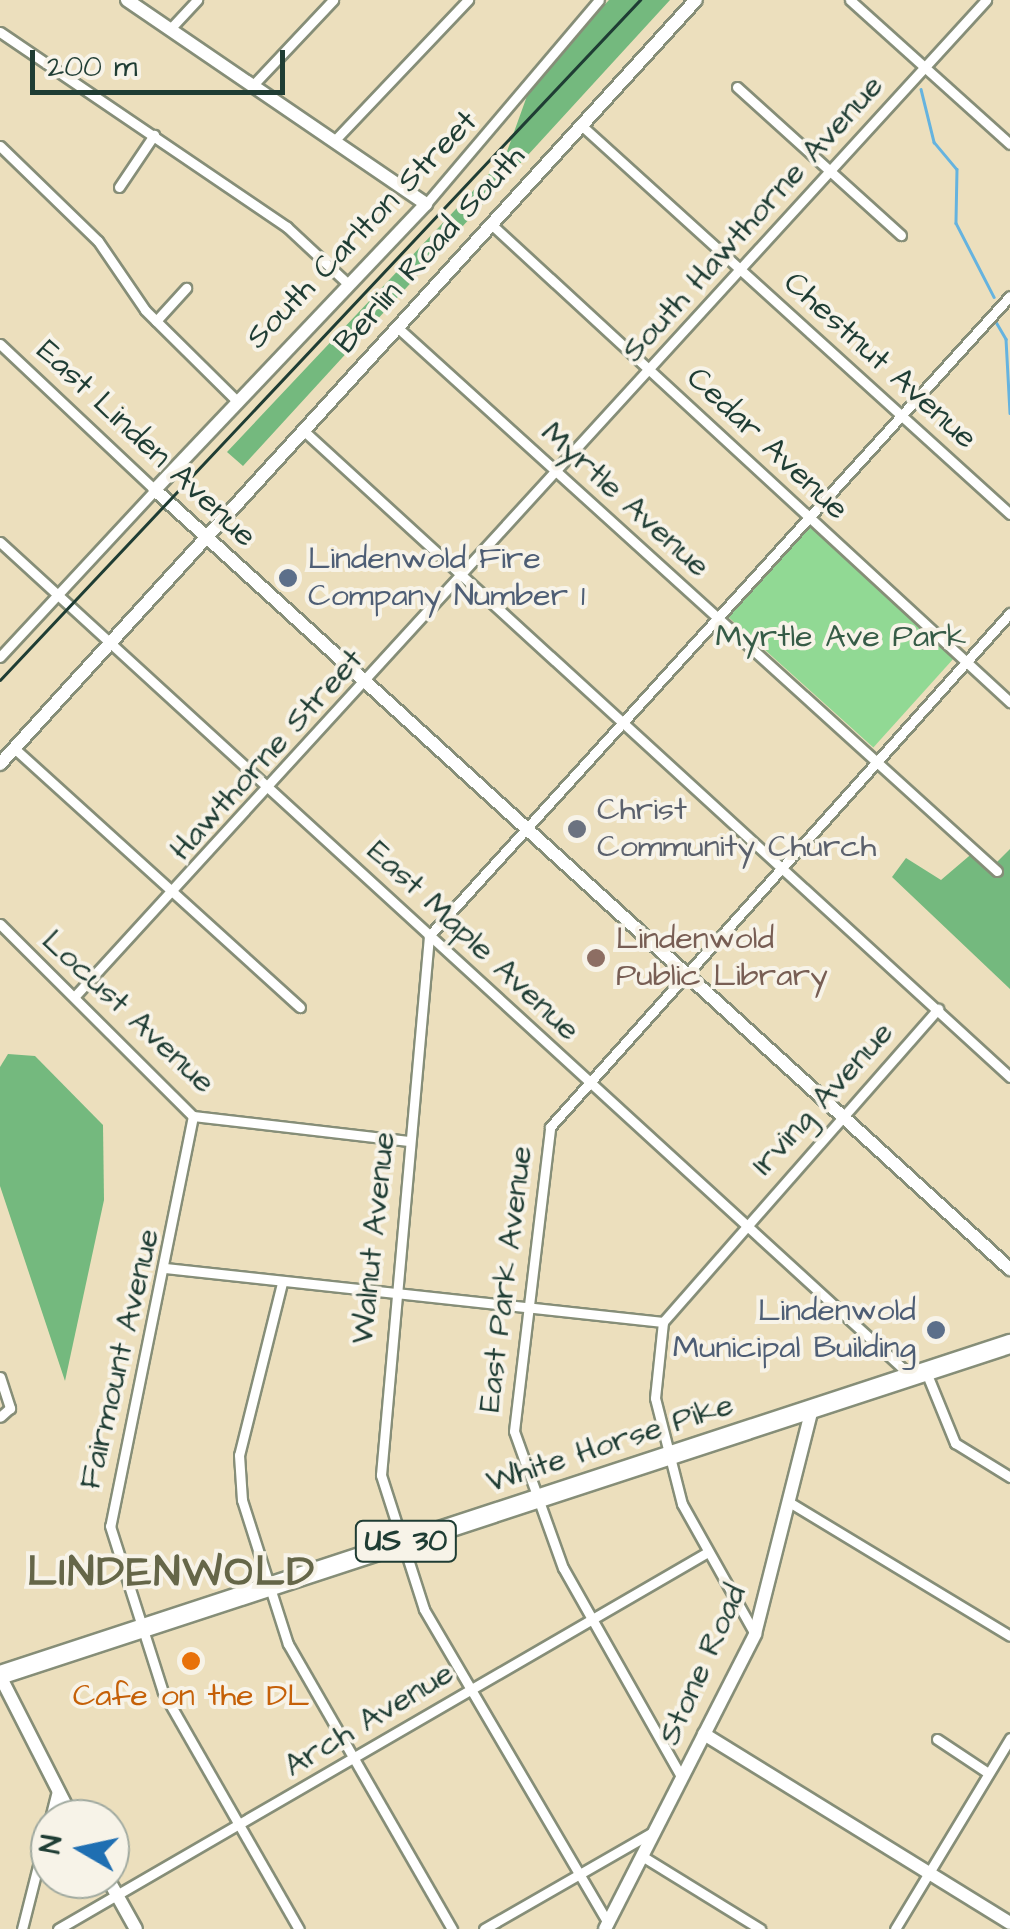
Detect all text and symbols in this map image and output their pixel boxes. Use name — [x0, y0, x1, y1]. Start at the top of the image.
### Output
scale bar — [35, 30, 290, 92]
text: 200 m — [47, 46, 137, 88]
street label: South Hawthorne Avenue — [614, 68, 892, 370]
street label: South Carlton Street — [238, 103, 486, 357]
street label: Berlin Road South — [327, 138, 533, 362]
street label: Chestnut Avenue — [775, 264, 985, 458]
street label: East Linden Avenue — [28, 332, 264, 556]
street label: Cedar Avenue — [678, 359, 856, 529]
street label: Myrtle Avenue — [533, 414, 717, 586]
place label: Lindenwold Fire Company Number 1 — [308, 541, 585, 616]
marker: Lindenwold Fire Company Number 1 — [277, 567, 299, 589]
park label: Myrtle Ave Park — [716, 618, 966, 656]
street label: Hawthorne Street — [162, 642, 372, 868]
place label: Christ Community Church — [597, 792, 876, 867]
marker: Christ Community Church — [566, 818, 588, 840]
street label: East Maple Avenue — [359, 833, 587, 1049]
place label: Lindenwold Public Library — [616, 921, 828, 996]
street label: Locust Avenue — [34, 922, 222, 1102]
marker: Lindenwold Public Library — [585, 947, 607, 969]
street label: Irving Avenue — [744, 1014, 902, 1184]
street label: Walnut Avenue — [344, 1130, 404, 1346]
street label: East Park Avenue — [471, 1144, 541, 1414]
street label: Fairmount Avenue — [71, 1225, 169, 1493]
place label: Lindenwold Municipal Building — [673, 1293, 916, 1368]
marker: Lindenwold Municipal Building — [925, 1319, 947, 1341]
street label: White Horse Pike — [482, 1386, 738, 1502]
road number: US 30 — [354, 1516, 458, 1566]
district label: LINDENWOLD — [27, 1548, 317, 1598]
street label: Stone Road — [651, 1579, 755, 1751]
marker: Cafe on the DL — [180, 1650, 202, 1672]
street label: Arch Avenue — [277, 1654, 461, 1786]
place label: Cafe on the DL — [73, 1677, 309, 1715]
north arrow — [30, 1799, 130, 1899]
text: N — [31, 1833, 72, 1856]

